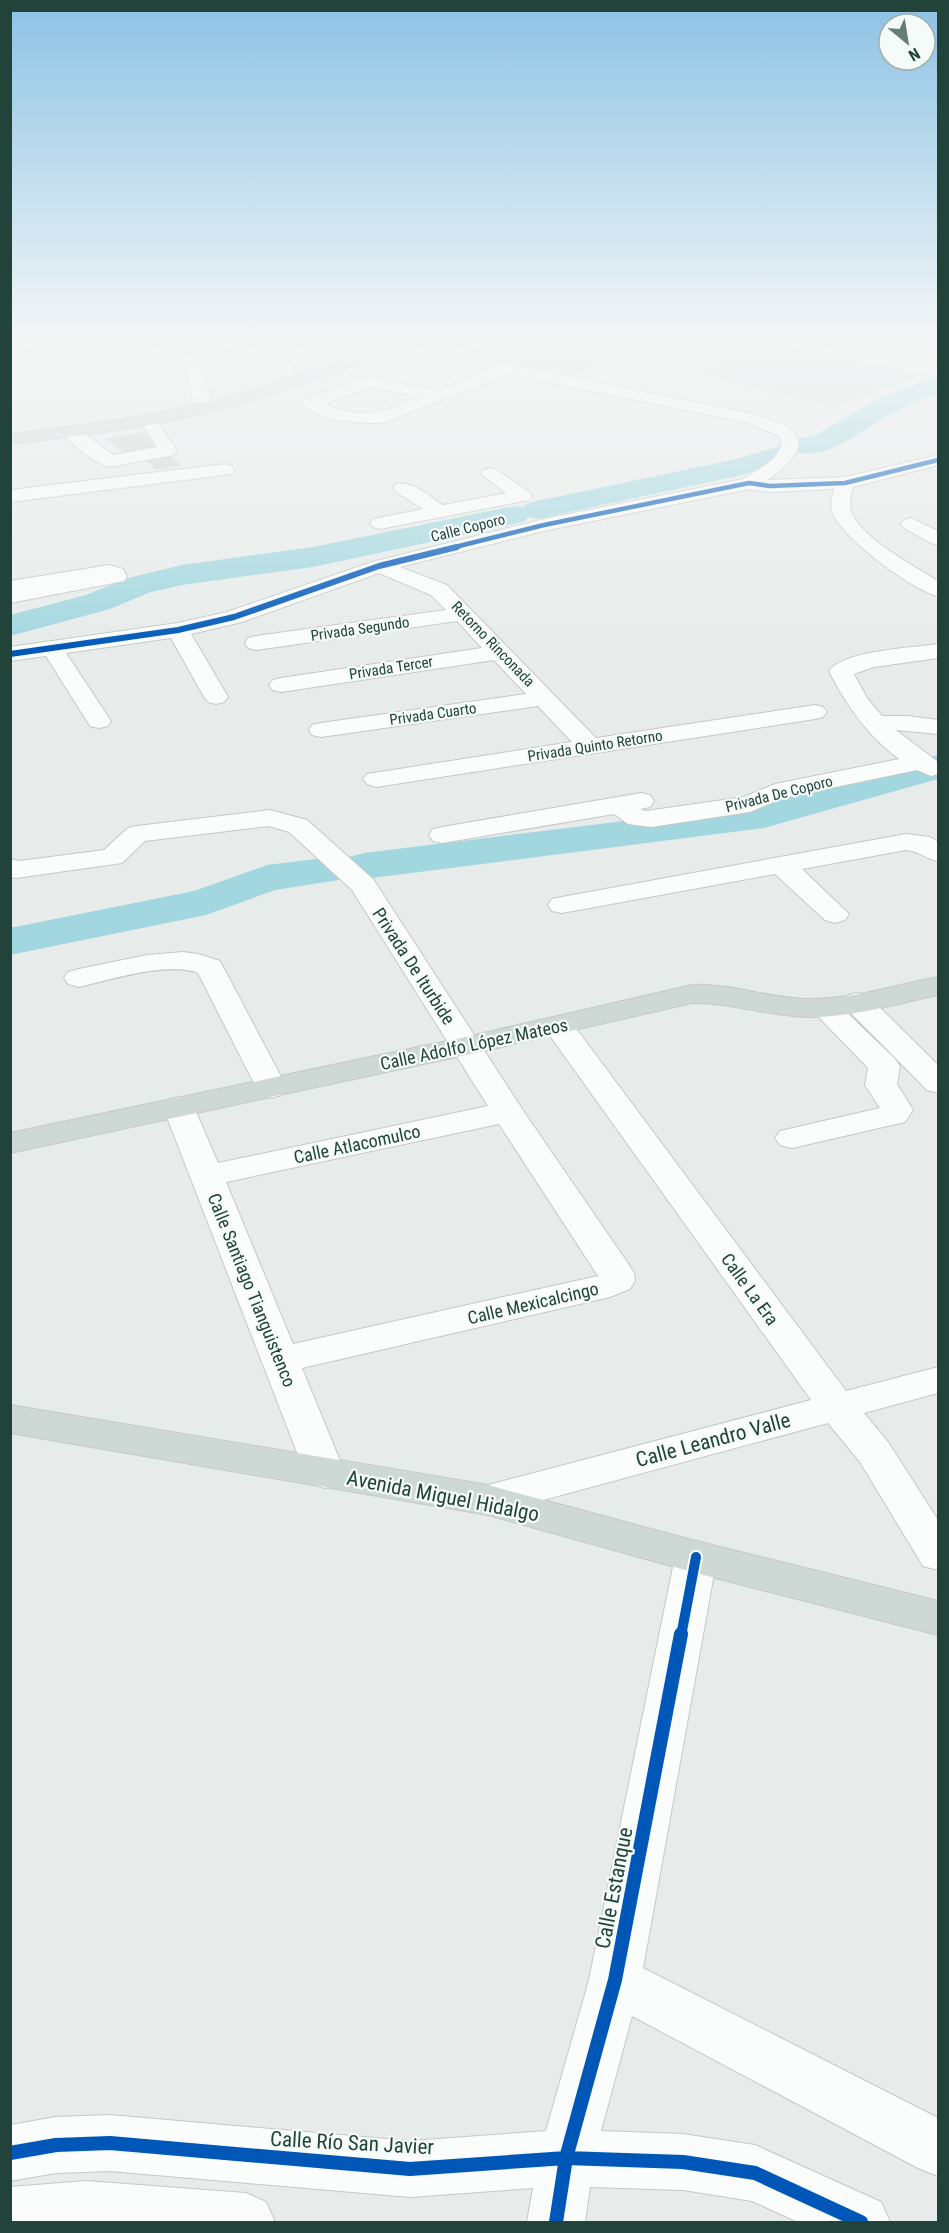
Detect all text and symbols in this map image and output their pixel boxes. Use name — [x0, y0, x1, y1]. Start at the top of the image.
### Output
north arrow — [877, 12, 937, 72]
text: N — [905, 44, 923, 65]
street label: Calle Coporo — [429, 510, 507, 546]
street label: Retorno Rinconada — [448, 598, 538, 690]
street label: Privada Segundo — [309, 613, 411, 645]
street label: Privada Tercer — [348, 652, 435, 684]
street label: Privada Cuarto — [388, 699, 478, 729]
street label: Privada Quinto Retorno — [526, 726, 664, 766]
street label: Privada De Coporo — [724, 772, 834, 816]
street label: Privada De Iturbide — [369, 904, 459, 1028]
street label: Calle Adolfo López Mateos — [378, 1014, 570, 1074]
street label: Calle Atlacomulco — [292, 1120, 422, 1168]
street label: Calle Santiago Tianguistenco — [204, 1190, 300, 1390]
street label: Calle La Era — [717, 1249, 783, 1329]
street label: Calle Mexicalcingo — [465, 1278, 601, 1328]
street label: Calle Leandro Valle — [633, 1408, 793, 1472]
street label: Avenida Miguel Hidalgo — [345, 1466, 541, 1526]
street label: Calle Estanque — [590, 1825, 638, 1951]
street label: Calle Río San Javier — [270, 2127, 434, 2159]

